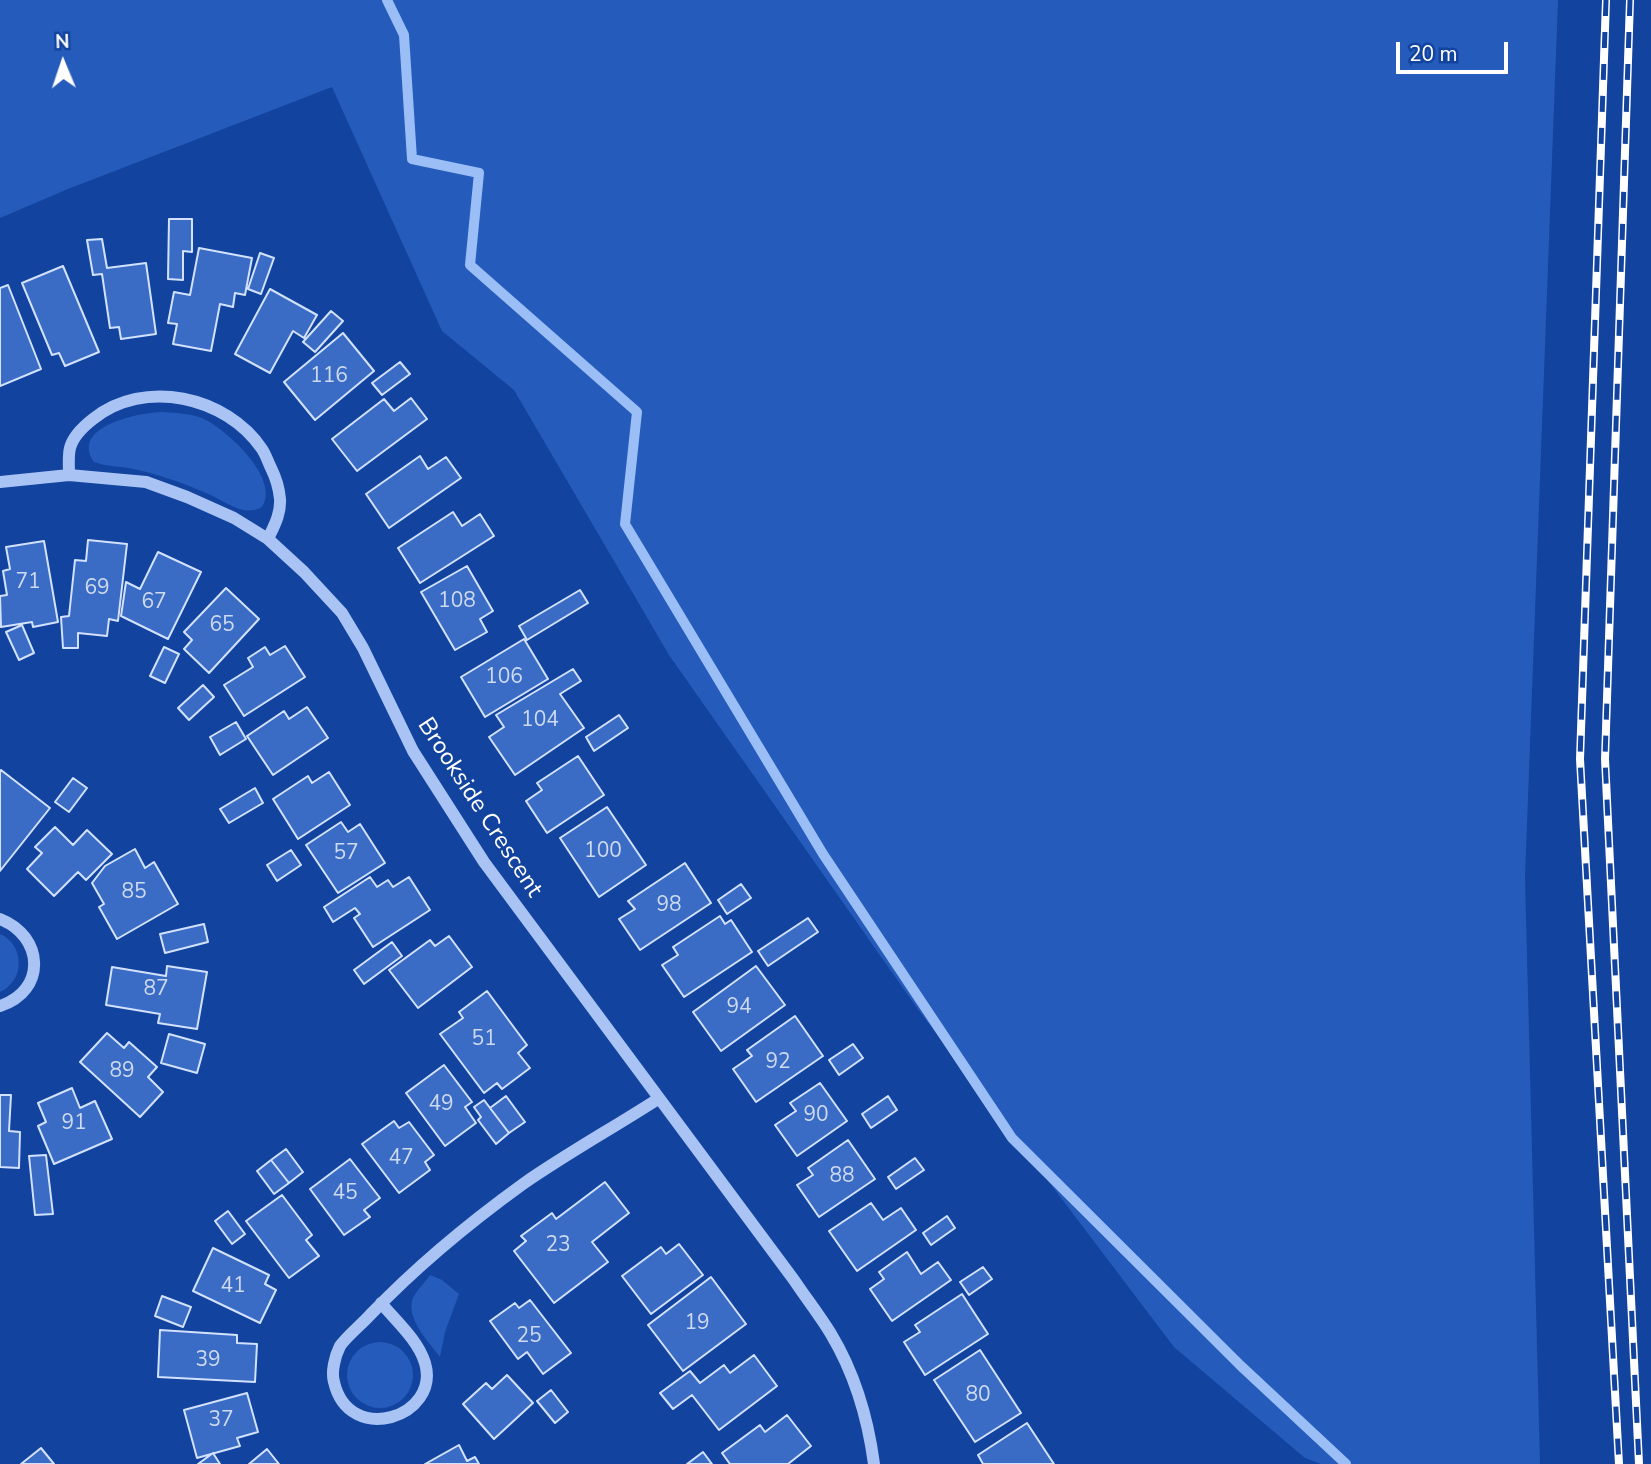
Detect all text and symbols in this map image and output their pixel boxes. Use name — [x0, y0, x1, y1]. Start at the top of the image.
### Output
north arrow — [28, 28, 98, 98]
scale bar — [1399, 28, 1511, 72]
text: N — [55, 29, 70, 55]
text: 20 m — [1409, 40, 1458, 68]
house number: 116 — [310, 364, 348, 390]
house number: 71 — [15, 570, 41, 596]
house number: 69 — [84, 576, 110, 602]
house number: 108 — [438, 589, 476, 615]
house number: 67 — [141, 590, 167, 616]
house number: 65 — [209, 613, 235, 639]
house number: 106 — [485, 665, 523, 691]
house number: 104 — [521, 708, 559, 734]
street label: Brookside Crescent — [410, 713, 548, 903]
house number: 100 — [584, 839, 622, 865]
house number: 57 — [333, 841, 359, 867]
house number: 85 — [121, 880, 147, 906]
house number: 98 — [656, 893, 682, 919]
house number: 87 — [143, 977, 169, 1003]
house number: 94 — [726, 995, 752, 1021]
house number: 51 — [471, 1027, 497, 1053]
house number: 92 — [765, 1050, 791, 1076]
house number: 89 — [109, 1059, 135, 1085]
house number: 49 — [428, 1092, 454, 1118]
house number: 90 — [803, 1103, 829, 1129]
house number: 91 — [61, 1111, 87, 1137]
house number: 47 — [388, 1146, 414, 1172]
house number: 88 — [829, 1164, 855, 1190]
house number: 45 — [332, 1181, 358, 1207]
house number: 23 — [545, 1233, 571, 1259]
house number: 41 — [220, 1274, 246, 1300]
house number: 19 — [684, 1311, 710, 1337]
house number: 25 — [516, 1324, 542, 1350]
house number: 39 — [195, 1348, 221, 1374]
house number: 80 — [965, 1383, 991, 1409]
house number: 37 — [208, 1408, 234, 1434]

